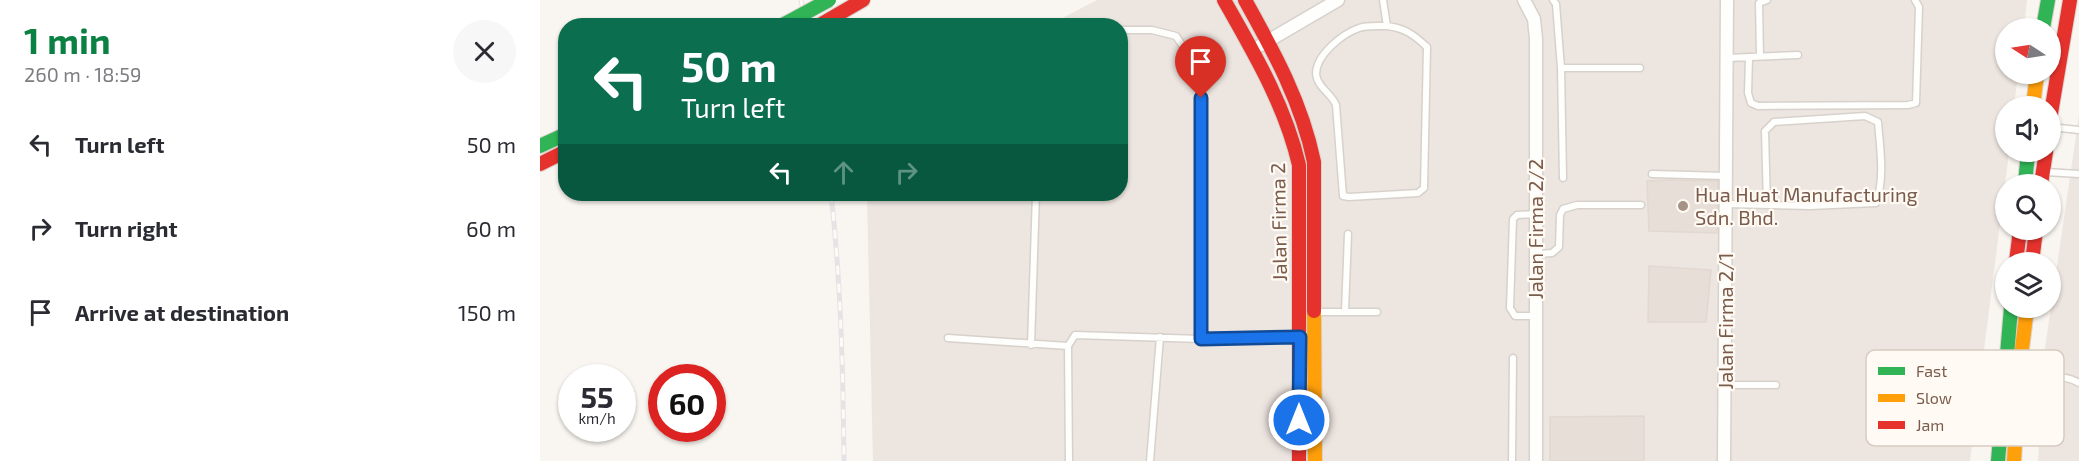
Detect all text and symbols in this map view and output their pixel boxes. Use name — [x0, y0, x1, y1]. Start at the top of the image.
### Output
text: 1 min — [24, 18, 111, 61]
north arrow — [1995, 18, 2061, 84]
map controls — [1995, 18, 2061, 318]
button: close — [453, 20, 516, 83]
pin — [1175, 36, 1226, 98]
text: 50 m — [681, 40, 777, 90]
icon: left — [582, 42, 660, 120]
icon: arrive — [1184, 45, 1217, 78]
text: 260 m · 18:59 — [24, 62, 141, 86]
text: Turn left — [681, 91, 785, 123]
button: sound — [1995, 96, 2061, 162]
icon: left — [24, 128, 57, 161]
text: Turn left — [75, 131, 164, 157]
text: 50 m — [467, 131, 516, 157]
icon: left — [764, 156, 797, 189]
icon: ahead — [827, 156, 860, 189]
icon: right — [890, 156, 923, 189]
street label: Jalan Firma 2/2 — [1523, 159, 1547, 299]
street label: Jalan Firma 2 — [1265, 162, 1291, 282]
button: search — [1995, 174, 2061, 240]
place label: Hua Huat Manufacturing Sdn. Bhd. — [1695, 182, 1918, 229]
marker: Hua Huat Manufacturing Sdn. Bhd. — [1676, 199, 1690, 213]
icon: right — [24, 212, 57, 245]
text: Turn right — [75, 215, 177, 241]
text: 60 m — [466, 215, 516, 241]
street label: Jalan Firma 2/1 — [1713, 252, 1737, 390]
button: layers — [1995, 252, 2061, 318]
icon: arrive — [24, 296, 57, 329]
text: Arrive at destination — [75, 299, 289, 325]
text: 150 m — [458, 299, 516, 325]
legend — [1866, 350, 2064, 446]
text: Fast — [1916, 361, 1947, 380]
speed limit sign: 60 — [648, 364, 726, 442]
text: 55 — [580, 378, 614, 414]
position arrow — [1267, 388, 1331, 452]
text: Slow — [1916, 388, 1952, 407]
text: km/h — [578, 409, 616, 427]
text: Jam — [1916, 415, 1944, 434]

